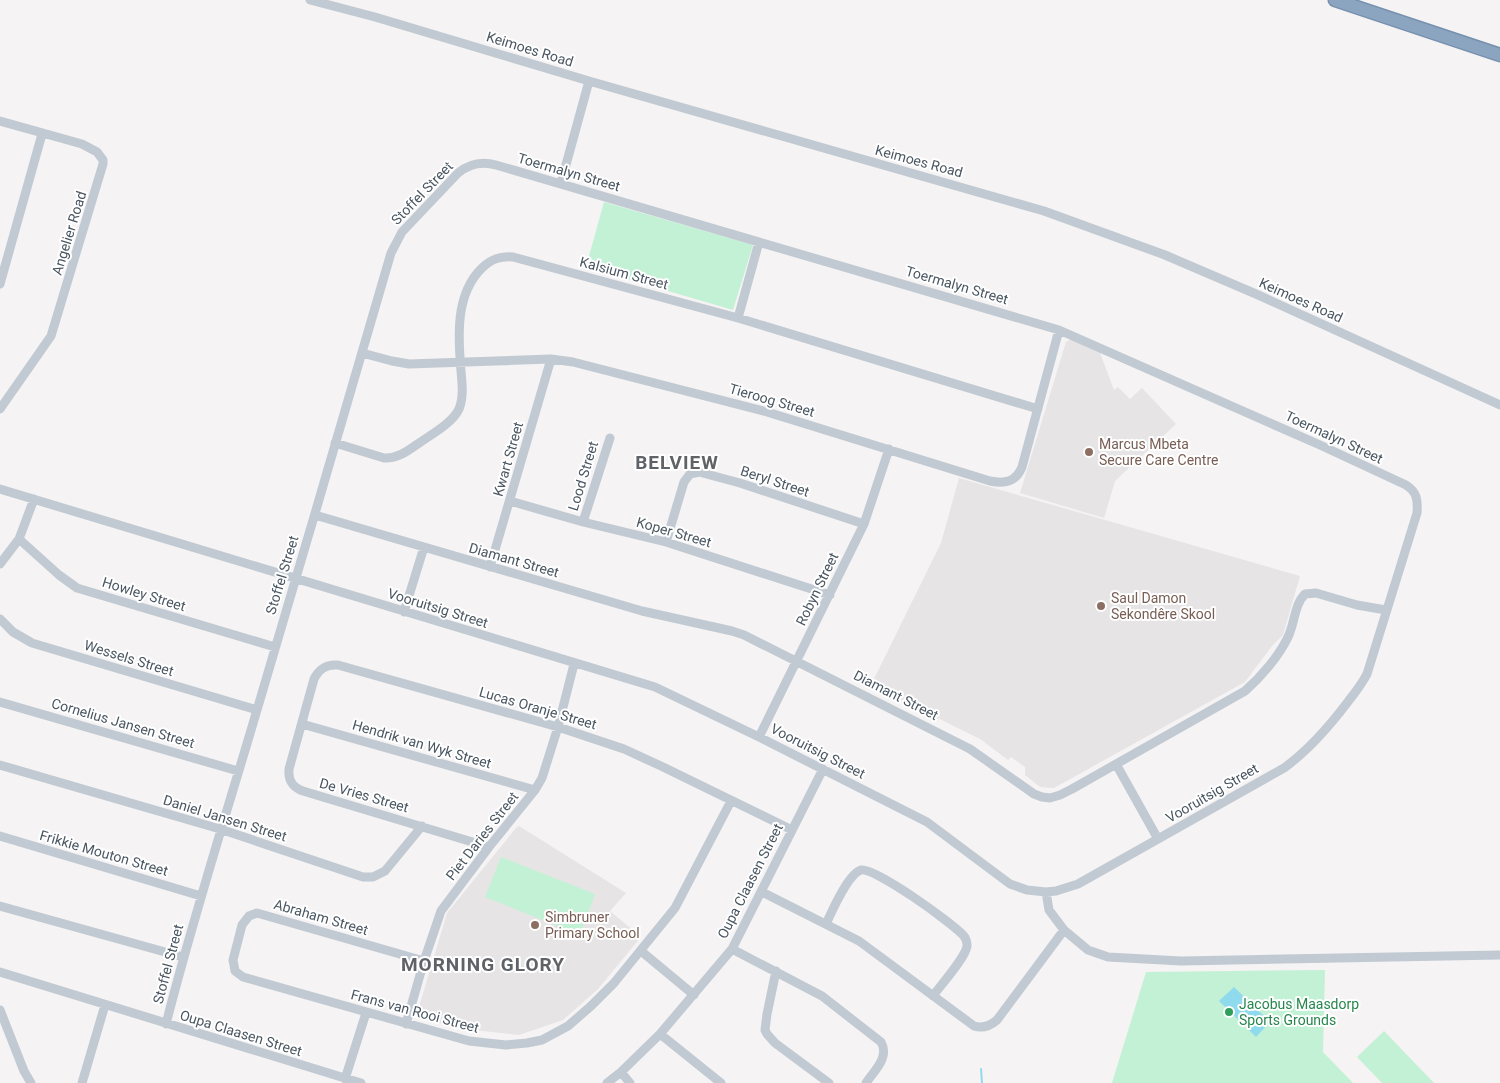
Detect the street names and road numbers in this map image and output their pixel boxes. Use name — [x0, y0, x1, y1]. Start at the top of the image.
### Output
street label: Keimoes Road — [485, 28, 575, 70]
street label: Keimoes Road — [873, 142, 965, 180]
street label: Toermalyn Street — [516, 150, 623, 194]
street label: Stoffel Street — [388, 158, 456, 228]
street label: Angelier Road — [49, 189, 89, 277]
street label: Kalsium Street — [578, 254, 670, 293]
street label: Toermalyn Street — [904, 263, 1011, 307]
street label: Keimoes Road — [1257, 274, 1345, 326]
street label: Tieroog Street — [727, 380, 817, 420]
street label: Toermalyn Street — [1283, 407, 1386, 467]
street label: Kwart Street — [490, 420, 526, 498]
street label: Lood Street — [565, 439, 601, 513]
street label: Beryl Street — [739, 462, 812, 500]
street label: Koper Street — [635, 514, 714, 550]
street label: Stoffel Street — [262, 533, 302, 616]
street label: Diamant Street — [467, 540, 561, 581]
street label: Robyn Street — [792, 550, 842, 628]
street label: Howley Street — [100, 574, 188, 614]
street label: Vooruitsig Street — [386, 585, 490, 631]
street label: Wessels Street — [82, 637, 176, 679]
street label: Diamant Street — [851, 667, 941, 723]
street label: Lucas Oranje Street — [478, 684, 599, 733]
street label: Cornelius Jansen Street — [50, 695, 197, 751]
street label: Hendrik van Wyk Street — [351, 716, 494, 772]
street label: Vooruitsig Street — [768, 720, 868, 782]
street label: Vooruitsig Street — [1163, 760, 1261, 826]
street label: De Vries Street — [318, 775, 411, 815]
street label: Piet Daries Street — [443, 788, 522, 883]
street label: Daniel Jansen Street — [161, 792, 289, 844]
street label: Oupa Claasen Street — [714, 820, 786, 941]
street label: Frikkie Mouton Street — [38, 827, 170, 879]
street label: Abraham Street — [272, 896, 370, 938]
street label: Stoffel Street — [150, 922, 186, 1005]
street label: Frans van Rooi Street — [349, 986, 481, 1036]
street label: Oupa Claasen Street — [178, 1007, 304, 1059]

